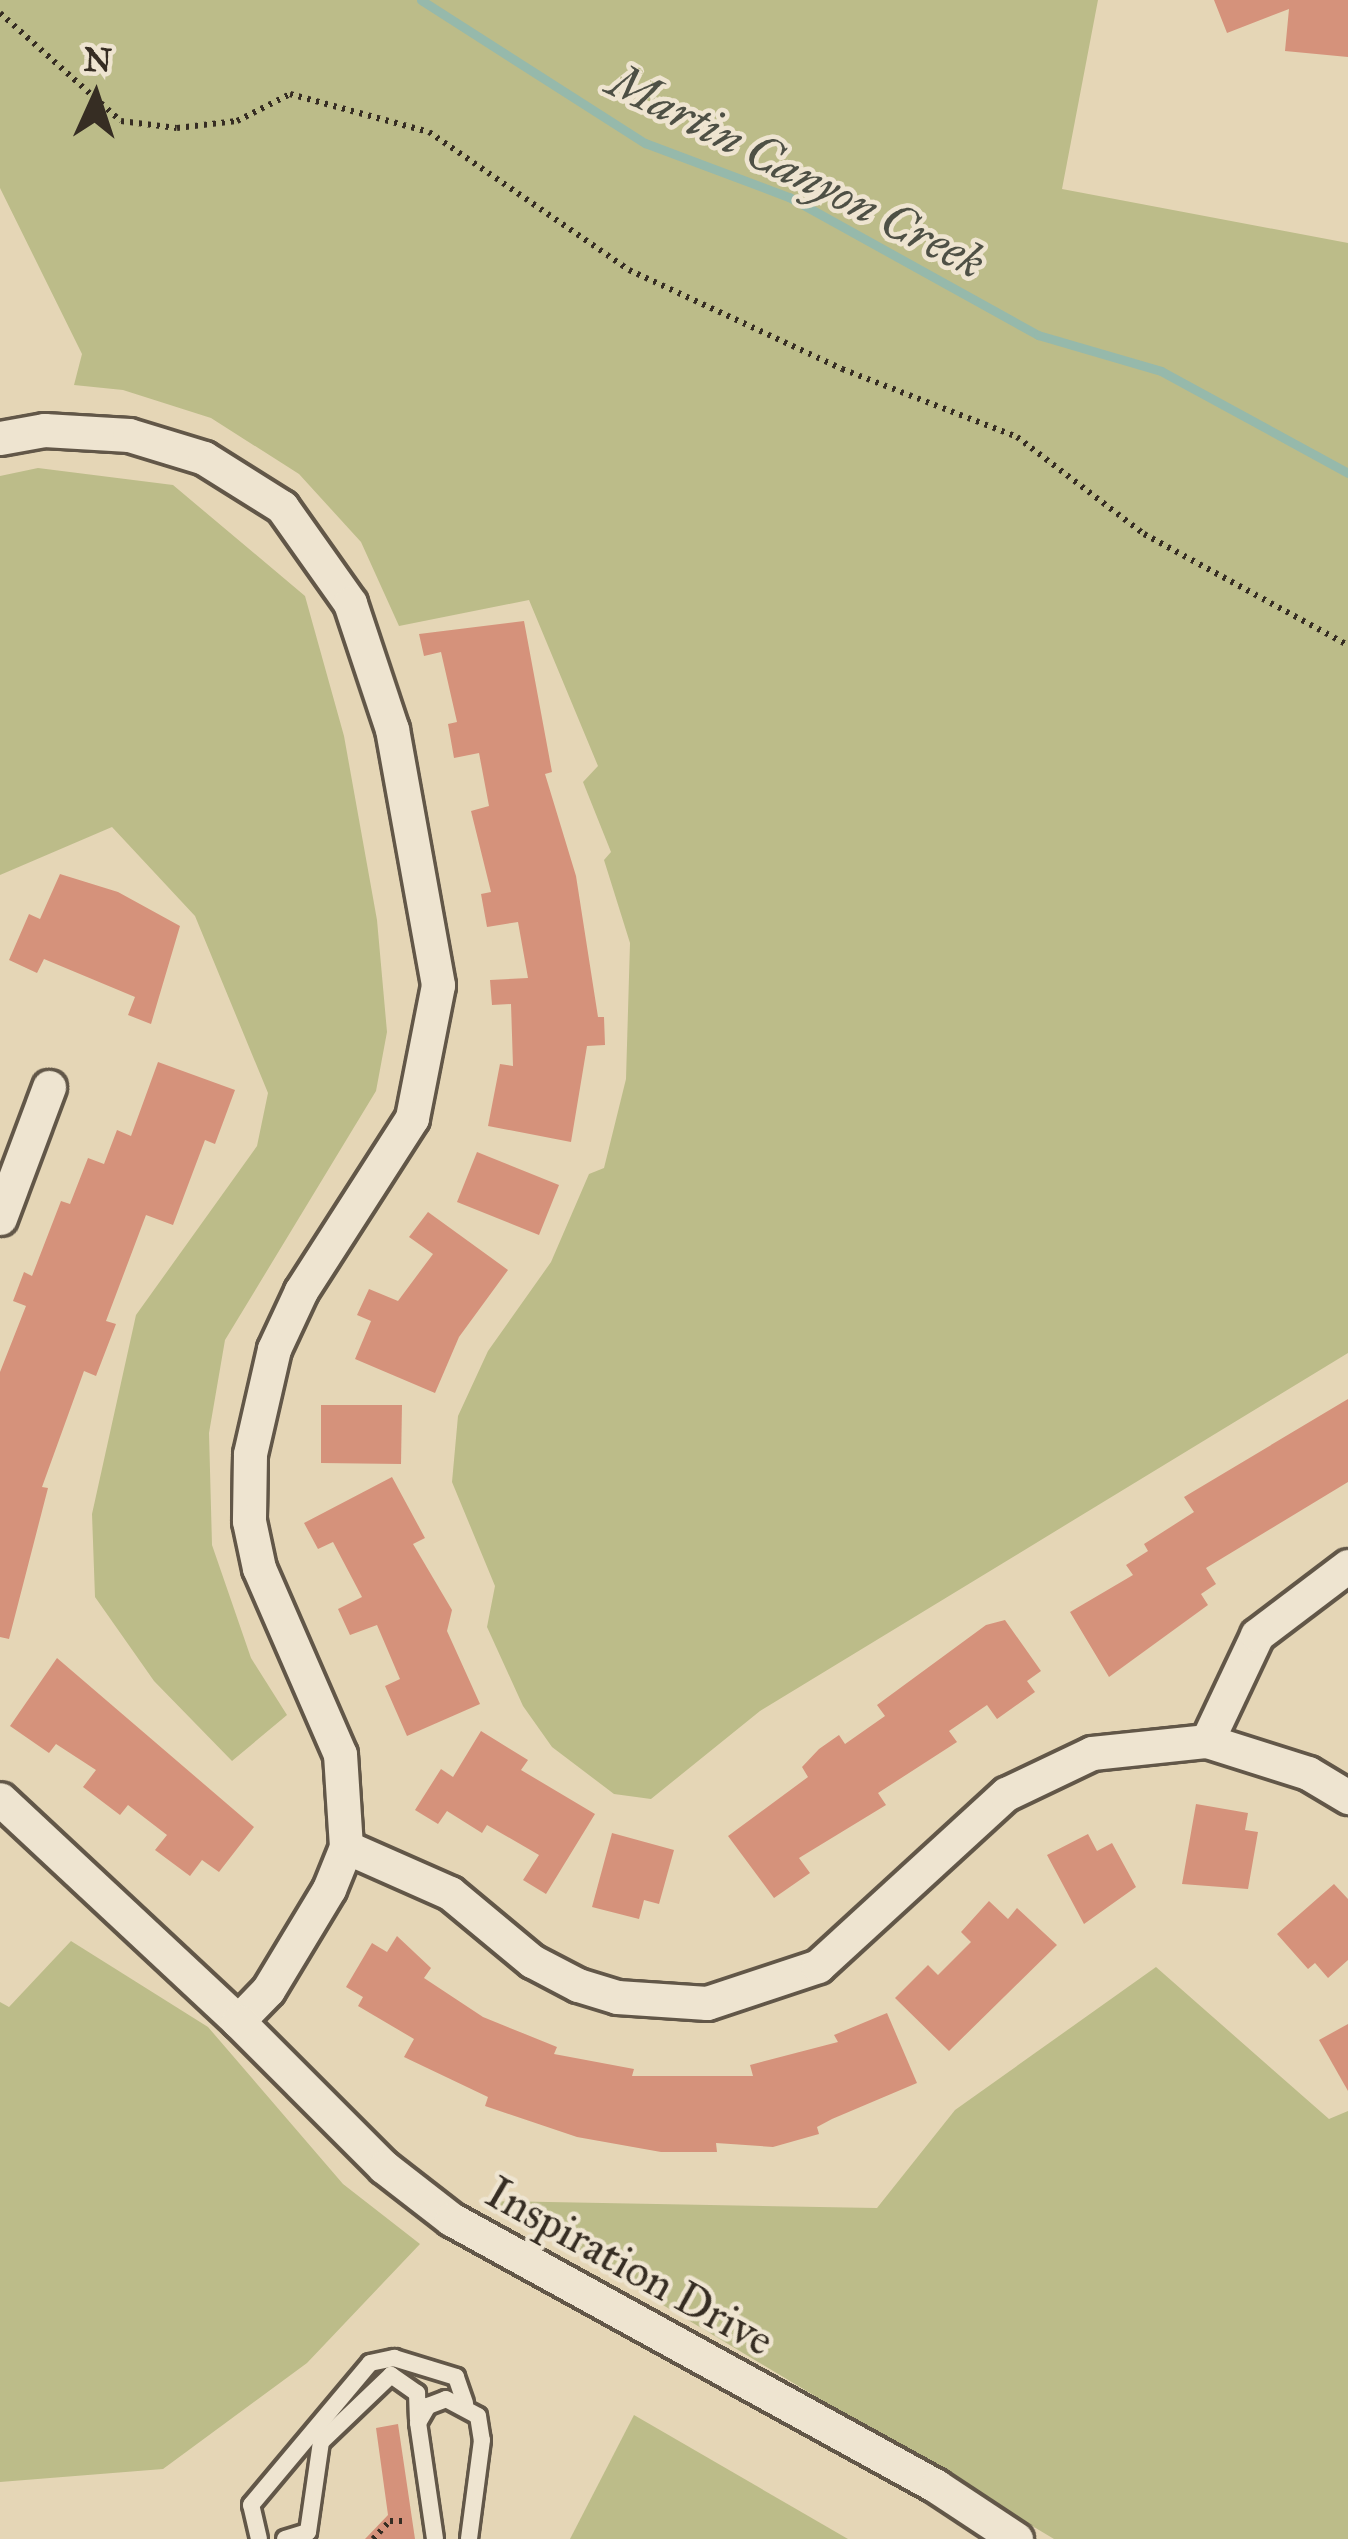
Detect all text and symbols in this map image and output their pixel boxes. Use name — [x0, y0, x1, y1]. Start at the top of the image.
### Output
north arrow — [36, 36, 156, 156]
text: N — [83, 39, 113, 81]
water label: Martin Canyon Creek — [600, 51, 994, 291]
street label: Inspiration Drive — [477, 2165, 783, 2367]

